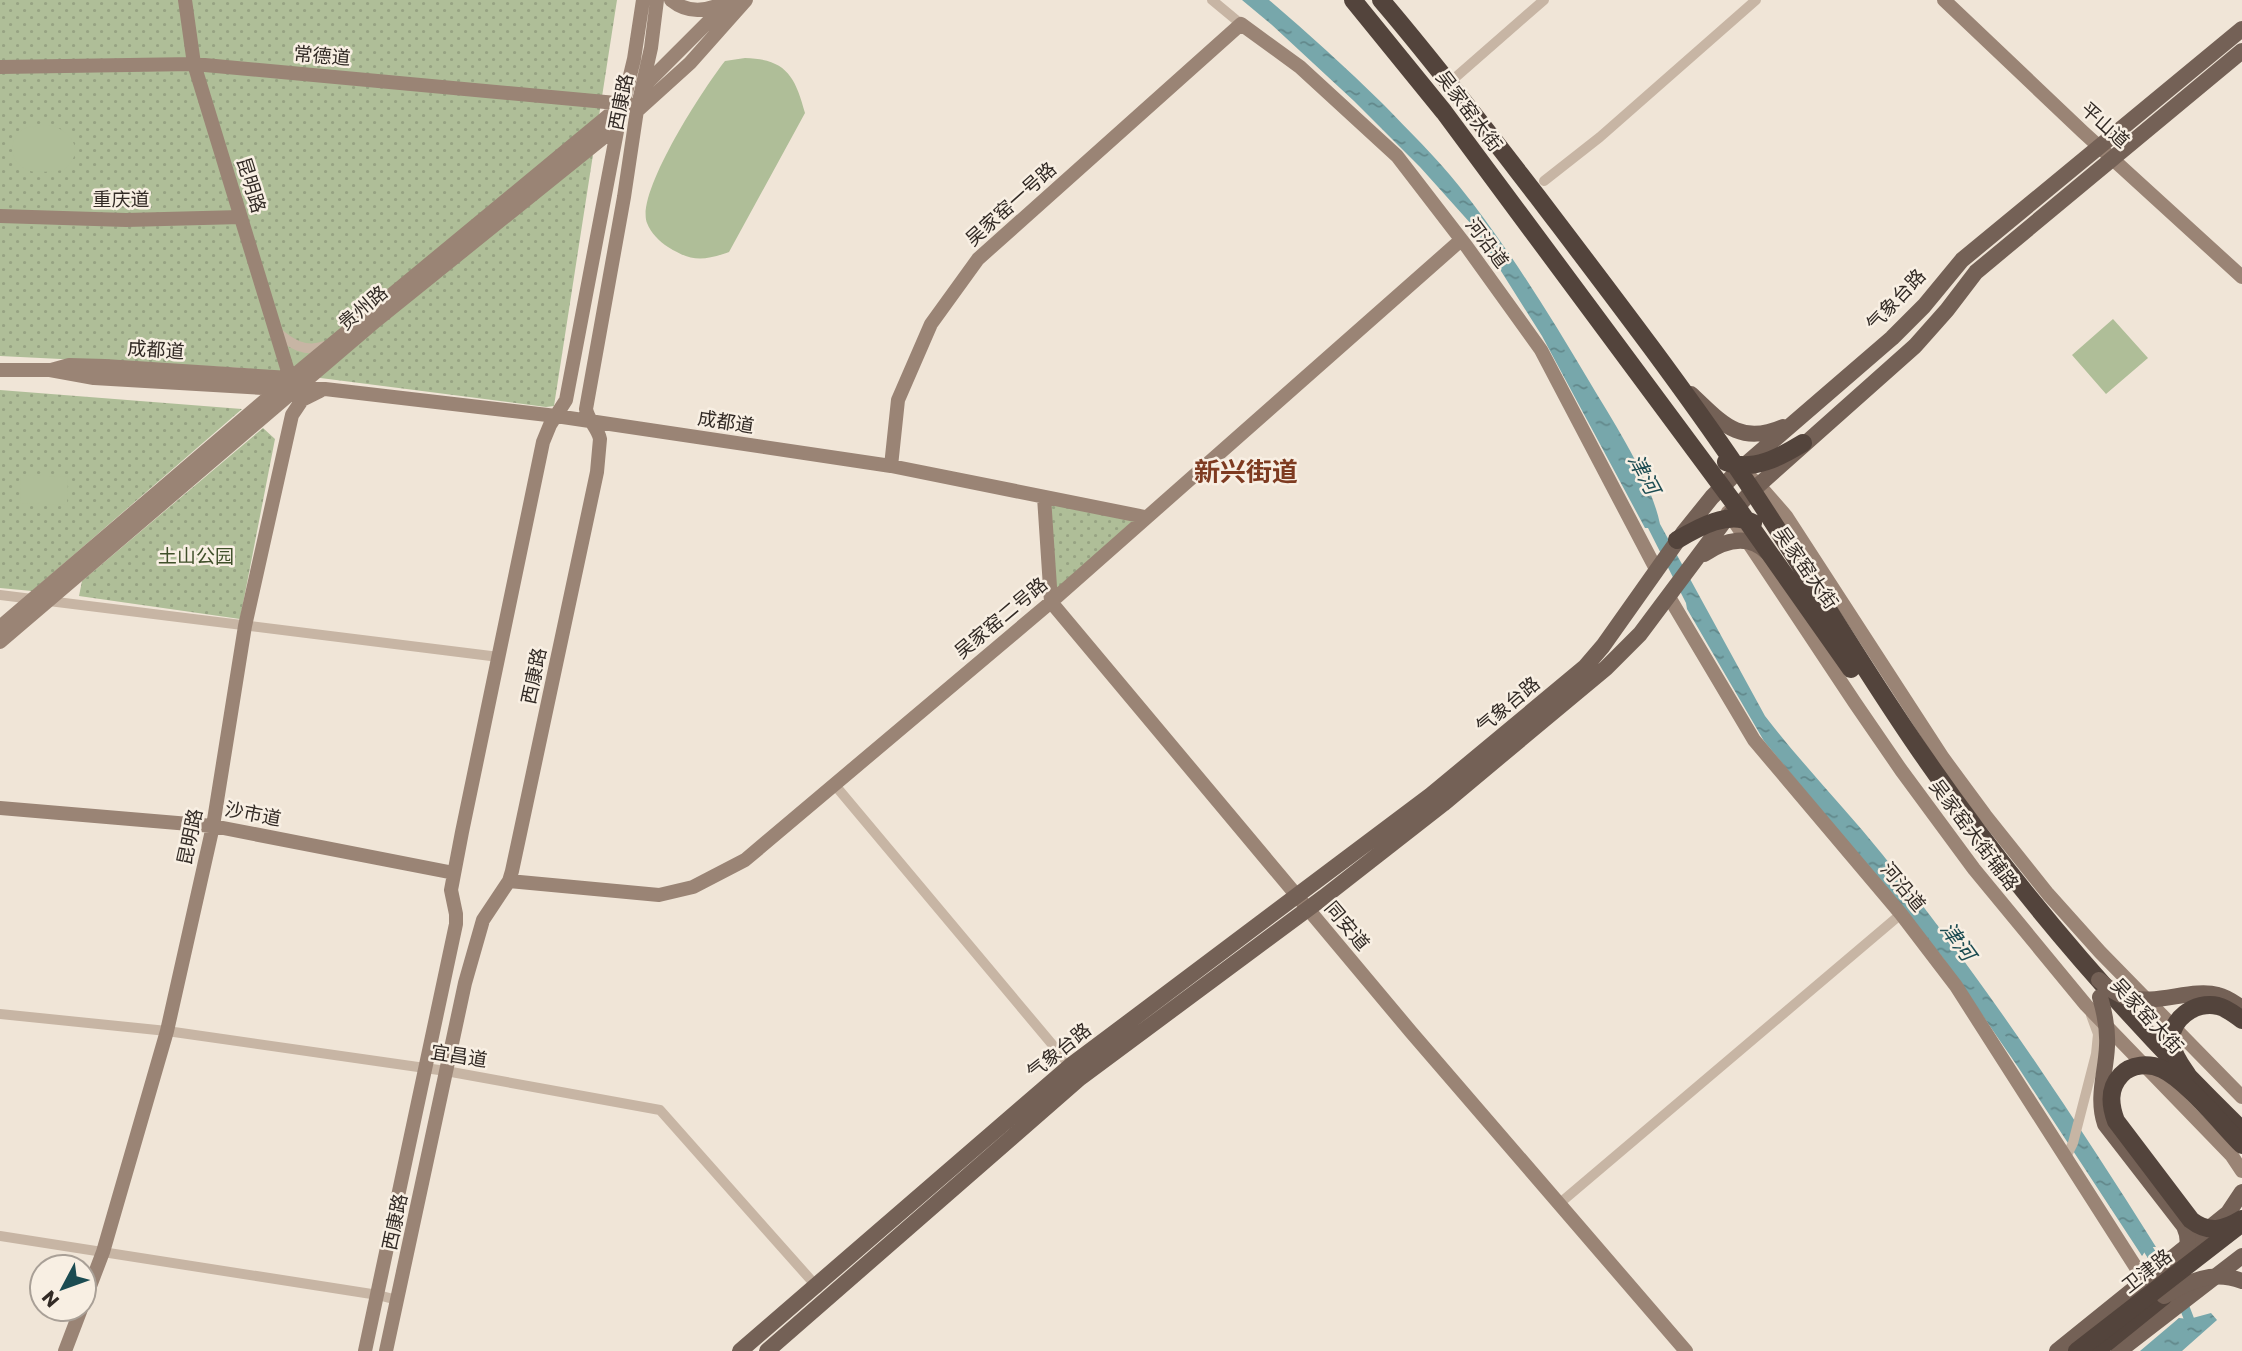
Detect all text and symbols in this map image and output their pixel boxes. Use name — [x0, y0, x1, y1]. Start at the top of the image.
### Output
street label: 常德道 — [292, 40, 352, 72]
street label: 吴家窑大街 — [1430, 65, 1508, 157]
street label: 西康路 — [602, 71, 640, 133]
street label: 平山道 — [2075, 96, 2135, 154]
street label: 昆明路 — [230, 154, 272, 216]
street label: 吴家窑一号路 — [960, 156, 1062, 252]
street label: 重庆道 — [92, 186, 150, 213]
street label: 河沿道 — [1459, 212, 1515, 274]
street label: 气象台路 — [1860, 263, 1932, 337]
street label: 贵州路 — [332, 279, 394, 337]
street label: 成都道 — [127, 335, 185, 365]
street label: 成都道 — [696, 404, 756, 440]
water label: 津河 — [1621, 449, 1669, 503]
district label: 新兴街道 — [1194, 454, 1298, 490]
street label: 吴家窑大街 — [1768, 521, 1844, 615]
park label: 土山公园 — [158, 543, 234, 570]
street label: 吴家窑二号路 — [949, 571, 1053, 665]
street label: 西康路 — [515, 645, 553, 707]
street label: 气象台路 — [1470, 670, 1546, 740]
street label: 吴家窑大街辅路 — [1923, 774, 2025, 896]
street label: 沙市道 — [222, 795, 284, 833]
street label: 昆明路 — [171, 806, 209, 868]
street label: 河沿道 — [1874, 856, 1932, 918]
street label: 同安道 — [1318, 895, 1376, 957]
water label: 津河 — [1934, 915, 1984, 970]
street label: 吴家窑大街 — [2105, 972, 2189, 1060]
street label: 气象台路 — [1021, 1017, 1097, 1085]
street label: 宜昌道 — [429, 1038, 489, 1074]
street label: 西康路 — [376, 1191, 414, 1253]
street label: 卫津路 — [2116, 1243, 2178, 1299]
north arrow — [28, 1253, 98, 1323]
text: N — [36, 1285, 65, 1313]

